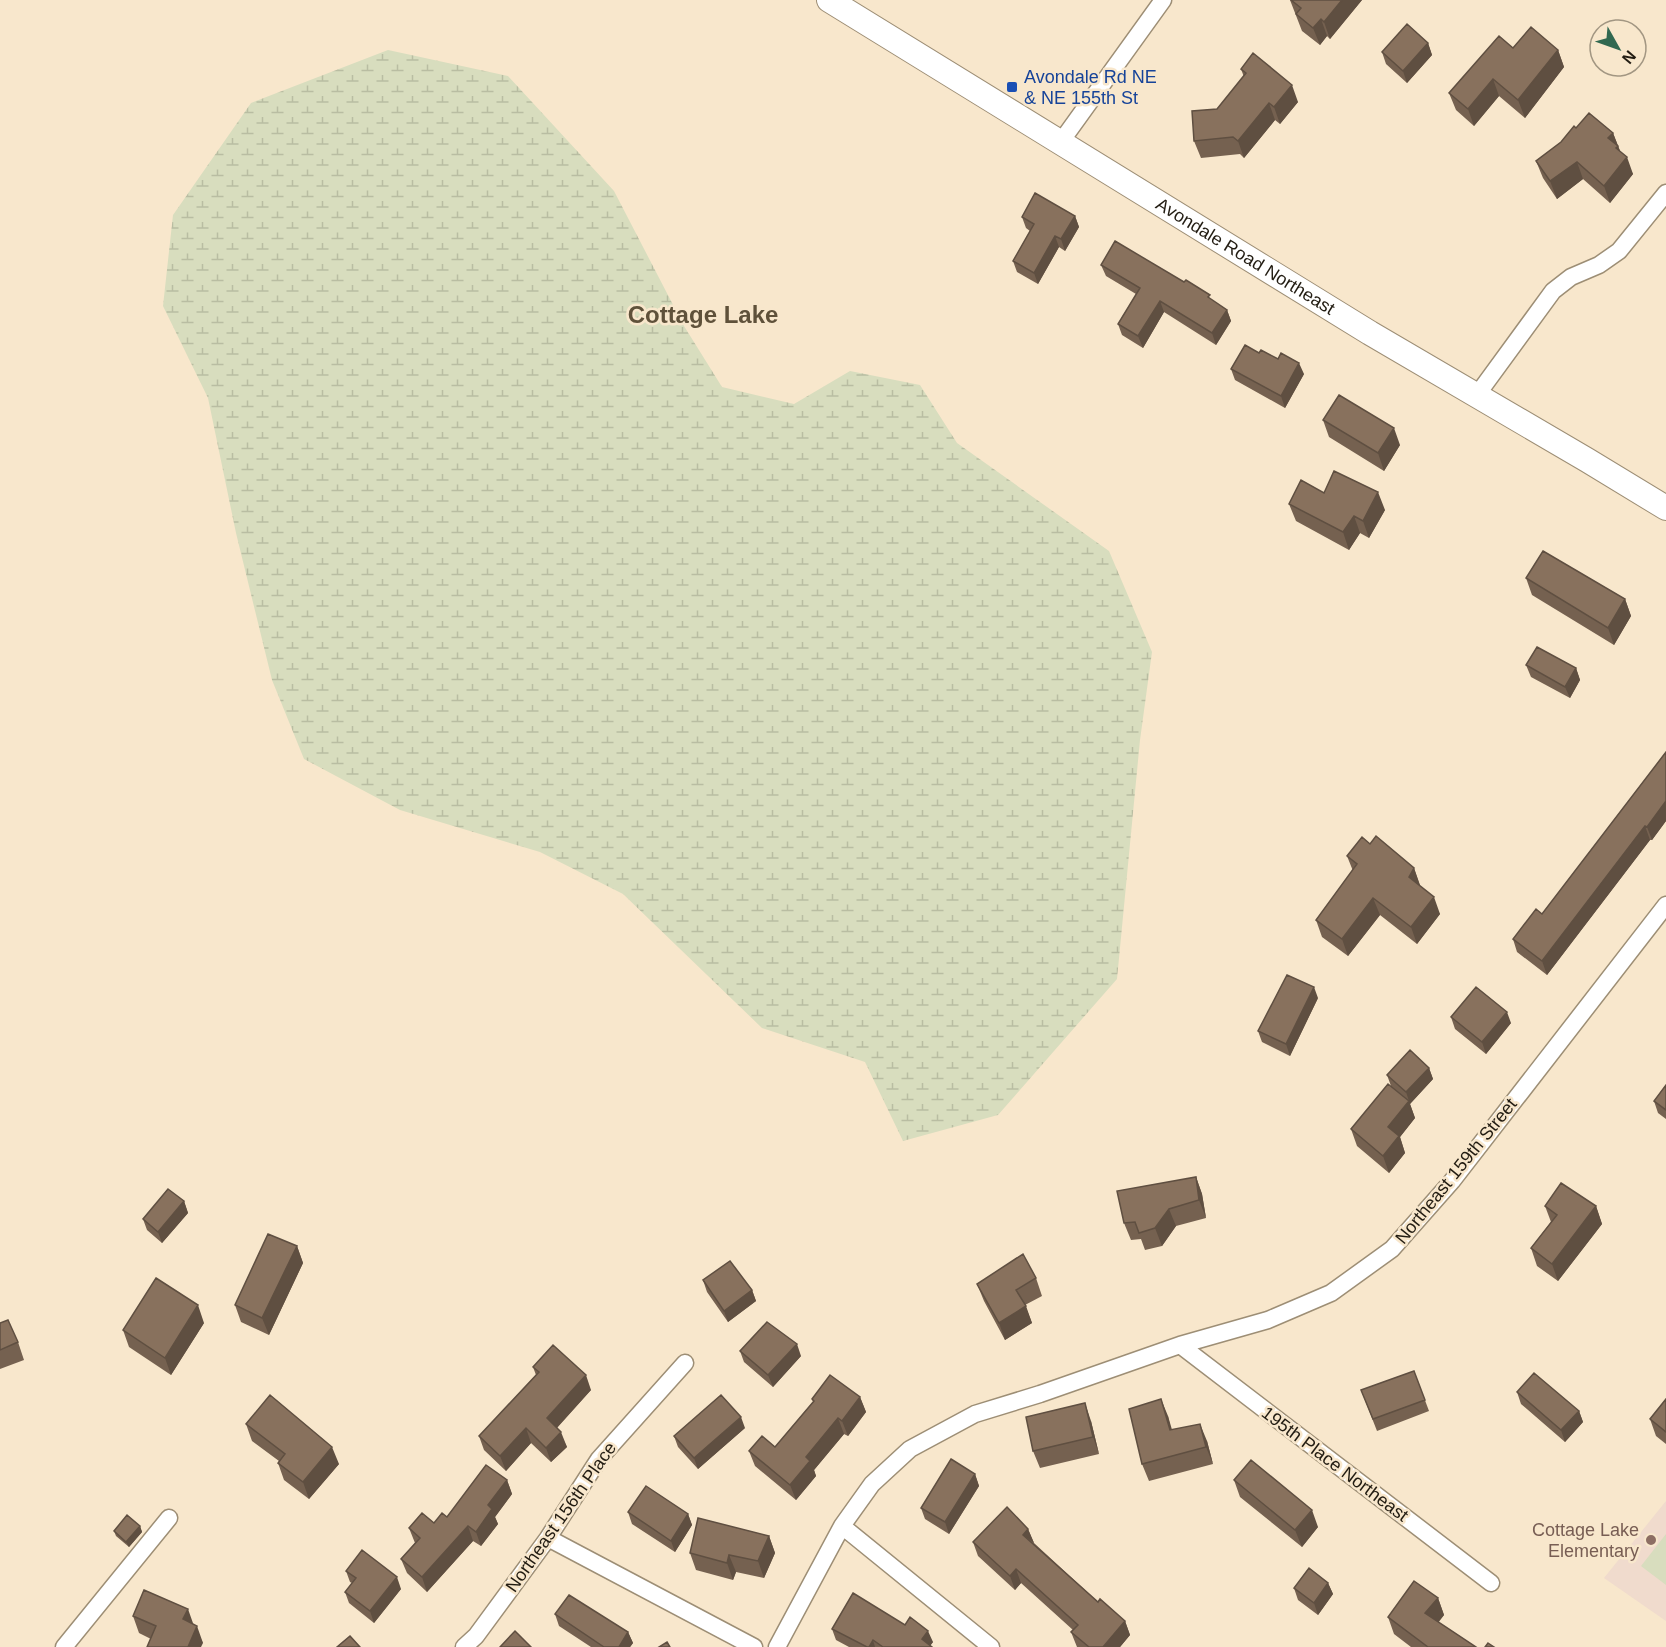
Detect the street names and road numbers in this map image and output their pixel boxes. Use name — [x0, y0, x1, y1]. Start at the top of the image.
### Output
street label: Avondale Road Northeast — [1153, 194, 1338, 319]
street label: Northeast 159th Street — [1391, 1094, 1521, 1248]
street label: 195th Place Northeast — [1258, 1402, 1412, 1526]
street label: Northeast 156th Place — [502, 1438, 620, 1596]

